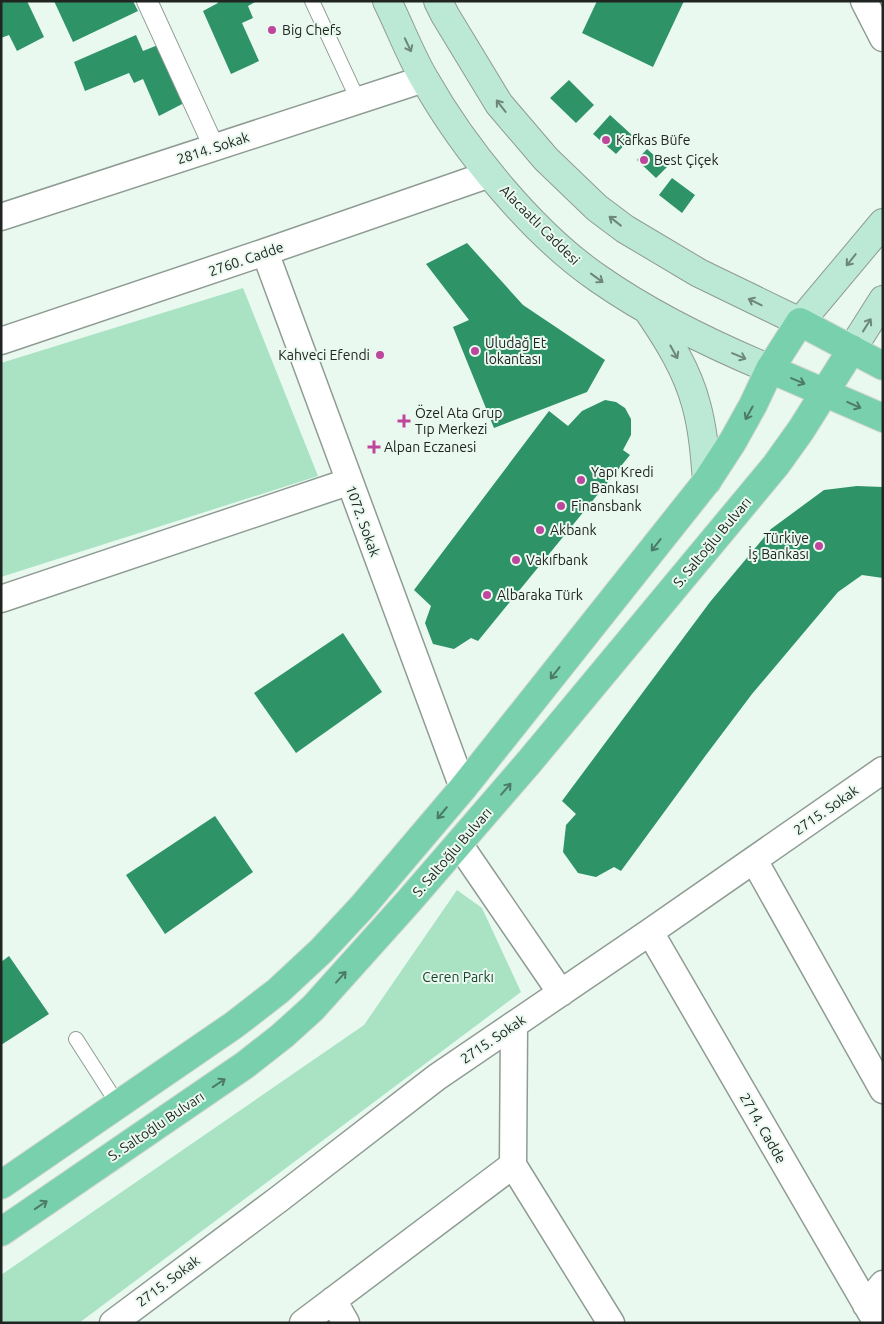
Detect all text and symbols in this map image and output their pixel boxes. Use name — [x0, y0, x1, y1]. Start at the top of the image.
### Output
place label: Big Chefs — [282, 22, 341, 38]
marker: Big Chefs — [266, 24, 278, 36]
one-way arrow — [404, 37, 413, 52]
one-way arrow — [496, 99, 507, 112]
street label: 2814. Sokak — [175, 129, 251, 167]
place label: Kafkas Büfe — [616, 132, 691, 148]
marker: Kafkas Büfe — [600, 134, 612, 146]
place label: Best Çiçek — [654, 152, 719, 168]
marker: Best Çiçek — [638, 154, 650, 166]
street label: Alacaatlı Caddesi — [497, 182, 583, 268]
one-way arrow — [609, 215, 622, 226]
street label: 2760. Cadde — [206, 239, 286, 279]
one-way arrow — [845, 253, 856, 266]
one-way arrow — [590, 273, 604, 283]
one-way arrow — [748, 297, 763, 307]
one-way arrow — [863, 318, 873, 332]
place label: Uludağ Et lokantası — [485, 335, 547, 367]
one-way arrow — [669, 344, 679, 359]
marker: Uludağ Et lokantası — [469, 345, 481, 357]
place label: Kahveci Efendi — [278, 347, 370, 363]
marker: Kahveci Efendi — [374, 349, 386, 361]
one-way arrow — [731, 352, 746, 361]
one-way arrow — [790, 376, 805, 386]
one-way arrow — [846, 401, 861, 411]
place label: Özel Ata Grup Tıp Merkezi — [415, 404, 503, 437]
one-way arrow — [744, 405, 754, 420]
marker: Özel Ata Grup Tıp Merkezi — [397, 414, 411, 428]
place label: Alpan Eczanesi — [384, 439, 477, 455]
marker: Alpan Eczanesi — [368, 441, 380, 453]
place label: Yapı Kredi Bankası — [591, 464, 654, 496]
marker: Yapı Kredi Bankası — [575, 474, 587, 486]
street label: 1072. Sokak — [343, 483, 383, 559]
street label: S. Saltoğlu Bulvarı — [670, 494, 754, 590]
place label: Finansbank — [571, 498, 641, 514]
marker: Finansbank — [555, 500, 567, 512]
place label: Akbank — [550, 522, 597, 538]
marker: Akbank — [534, 524, 546, 536]
place label: Türkiye İş Bankası — [748, 530, 809, 562]
one-way arrow — [650, 539, 661, 552]
marker: Türkiye İş Bankası — [813, 540, 825, 552]
place label: Vakıfbank — [526, 552, 588, 568]
marker: Vakıfbank — [510, 554, 522, 566]
place label: Albaraka Türk — [497, 587, 583, 603]
marker: Albaraka Türk — [481, 589, 493, 601]
one-way arrow — [549, 666, 560, 679]
street label: 2715. Sokak — [791, 782, 861, 838]
one-way arrow — [500, 783, 512, 796]
street label: S. Saltoğlu Bulvarı — [409, 804, 495, 900]
one-way arrow — [436, 806, 447, 819]
park label: Ceren Parkı — [422, 969, 494, 985]
one-way arrow — [335, 971, 347, 984]
street label: 2715. Sokak — [457, 1011, 529, 1067]
one-way arrow — [212, 1078, 226, 1088]
street label: S. Saltoğlu Bulvarı — [105, 1088, 207, 1164]
street label: 2714. Cadde — [737, 1090, 789, 1166]
one-way arrow — [34, 1200, 48, 1210]
street label: 2715. Sokak — [133, 1252, 203, 1310]

